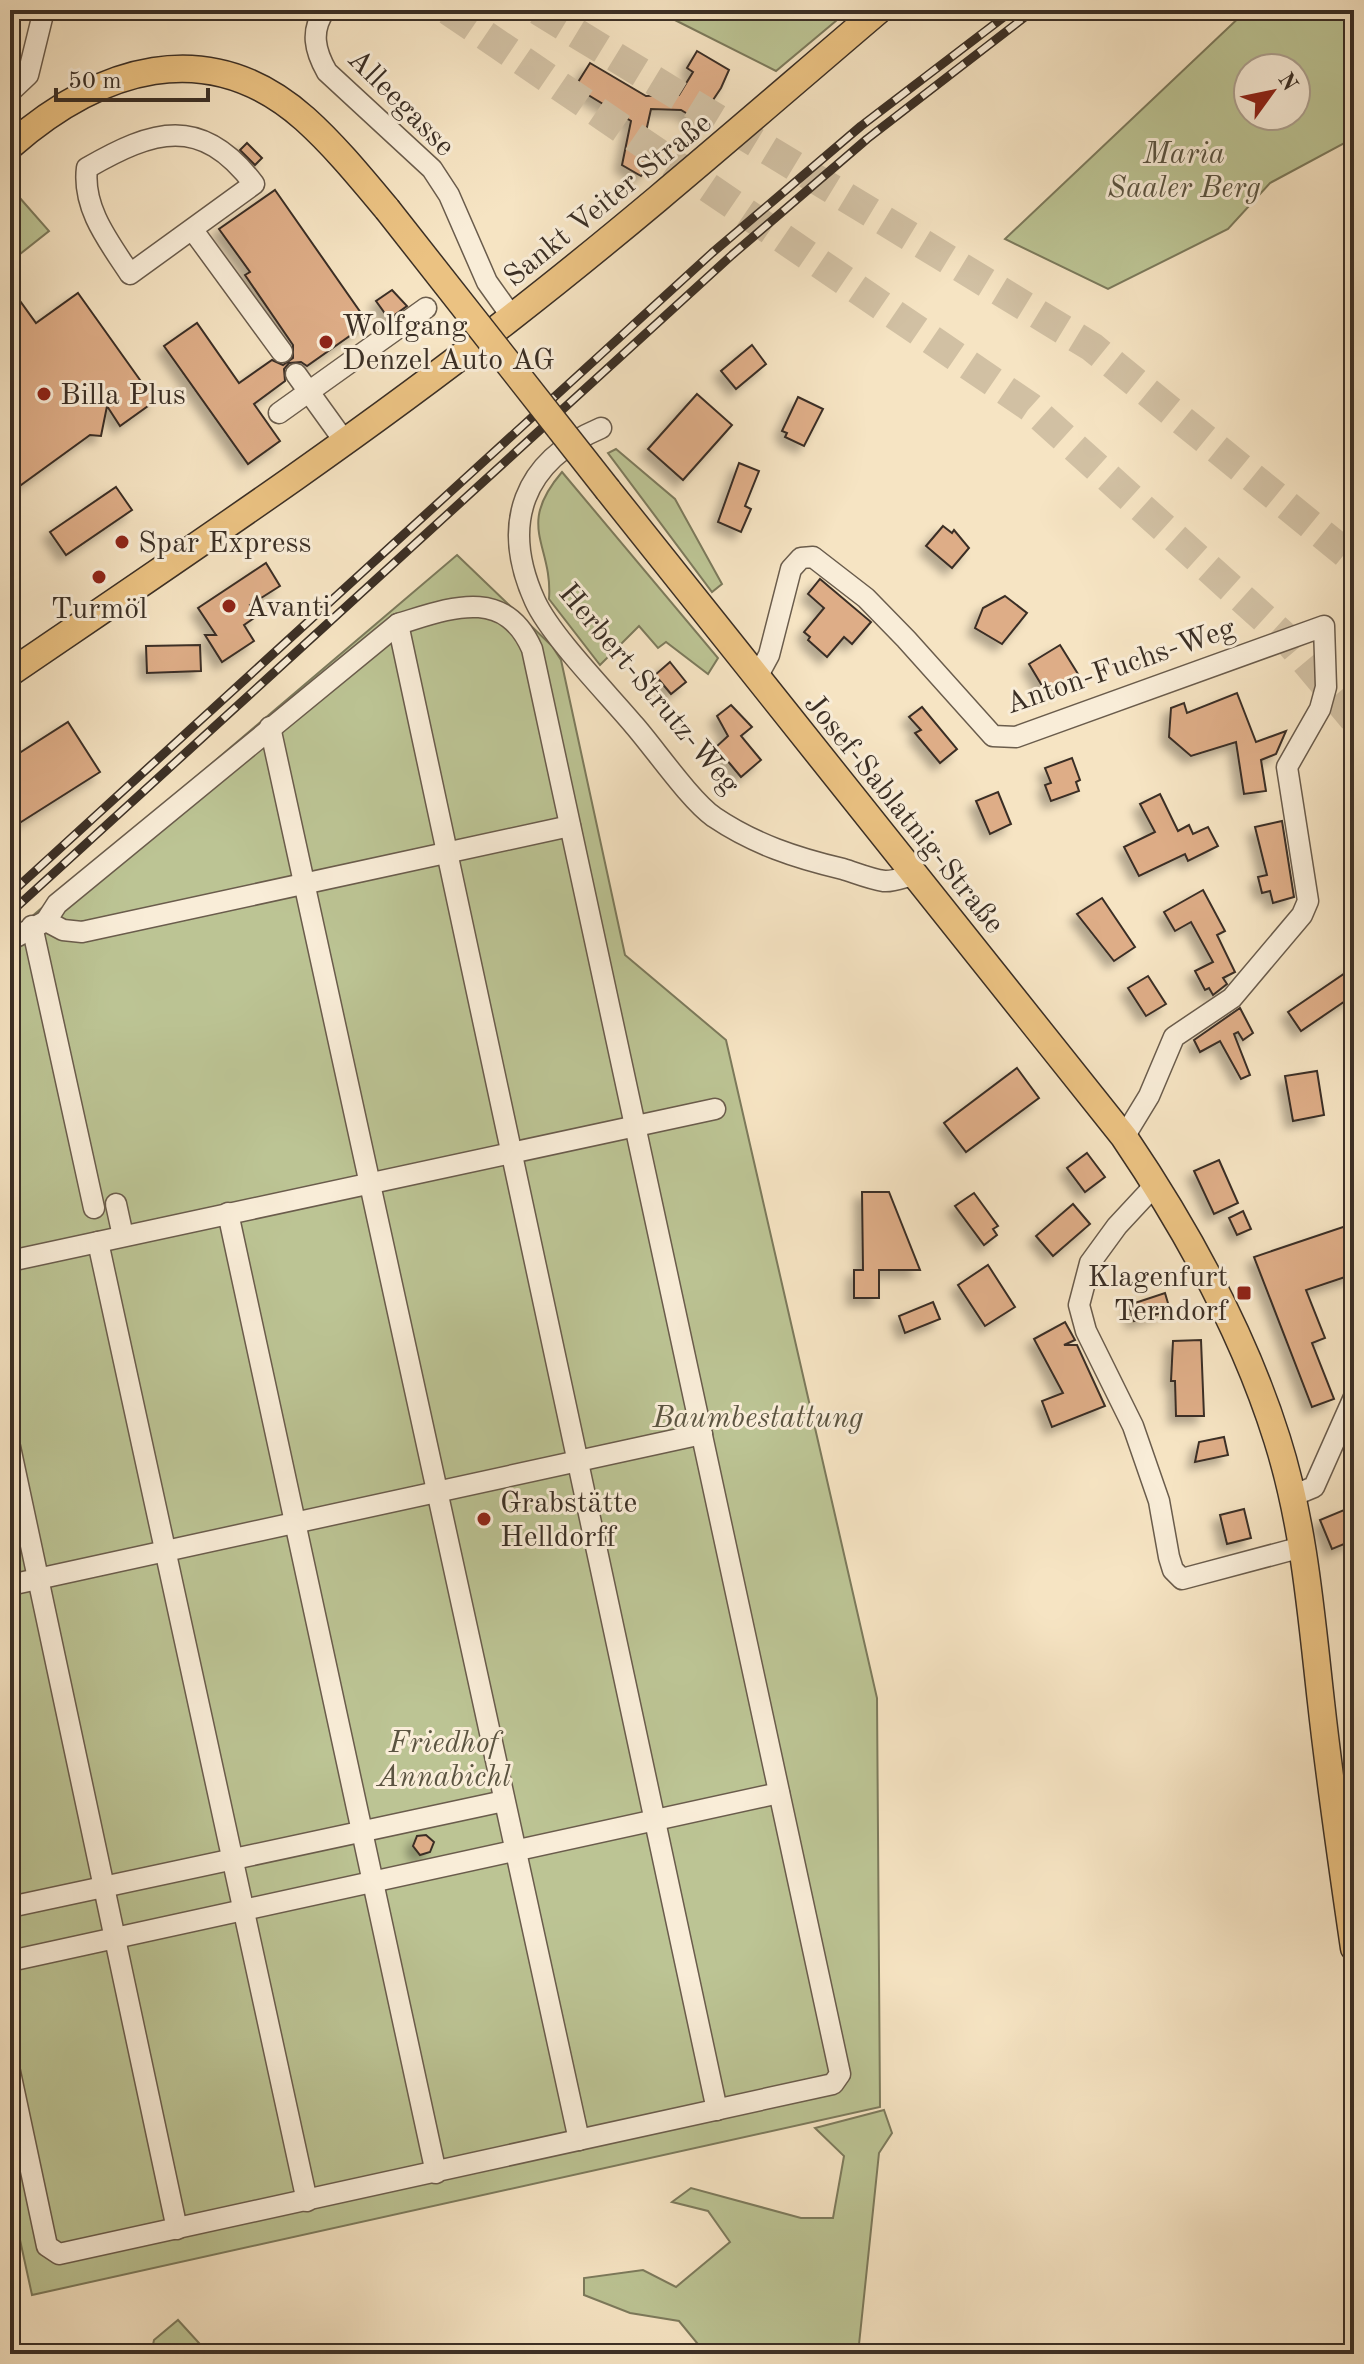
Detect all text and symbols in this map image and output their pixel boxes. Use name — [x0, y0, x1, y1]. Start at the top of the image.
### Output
street label: Alleegasse — [341, 44, 460, 163]
scale bar — [56, 52, 208, 102]
north arrow — [1232, 52, 1312, 132]
text: N — [1273, 69, 1301, 95]
text: 50 m — [68, 70, 122, 94]
street label: Sankt Veiter Straße — [499, 108, 718, 293]
park label: Maria Saaler Berg — [1107, 140, 1261, 204]
place label: Wolfgang Denzel Auto AG — [342, 312, 555, 376]
marker: Wolfgang Denzel Auto AG — [317, 333, 335, 351]
place label: Billa Plus — [60, 381, 186, 411]
marker: Billa Plus — [35, 385, 53, 403]
place label: Spar Express — [138, 529, 312, 559]
marker: Spar Express — [113, 533, 131, 551]
marker: Turmöl — [90, 568, 108, 586]
street label: Herbert-Strutz-Weg — [552, 578, 745, 800]
place label: Avanti — [245, 593, 331, 623]
place label: Turmöl — [51, 595, 147, 625]
marker: Avanti — [220, 597, 238, 615]
street label: Anton-Fuchs-Weg — [1002, 614, 1239, 720]
street label: Josef-Sablatnig-Straße — [798, 689, 1009, 940]
place label: Klagenfurt Terndorf — [1087, 1263, 1229, 1327]
marker: Klagenfurt Terndorf — [1235, 1284, 1253, 1302]
park label: Baumbestattung — [651, 1404, 864, 1434]
place label: Grabstätte Helldorff — [500, 1489, 637, 1553]
marker: Grabstätte Helldorff — [475, 1510, 493, 1528]
park label: Friedhof Annabichl — [375, 1729, 511, 1793]

